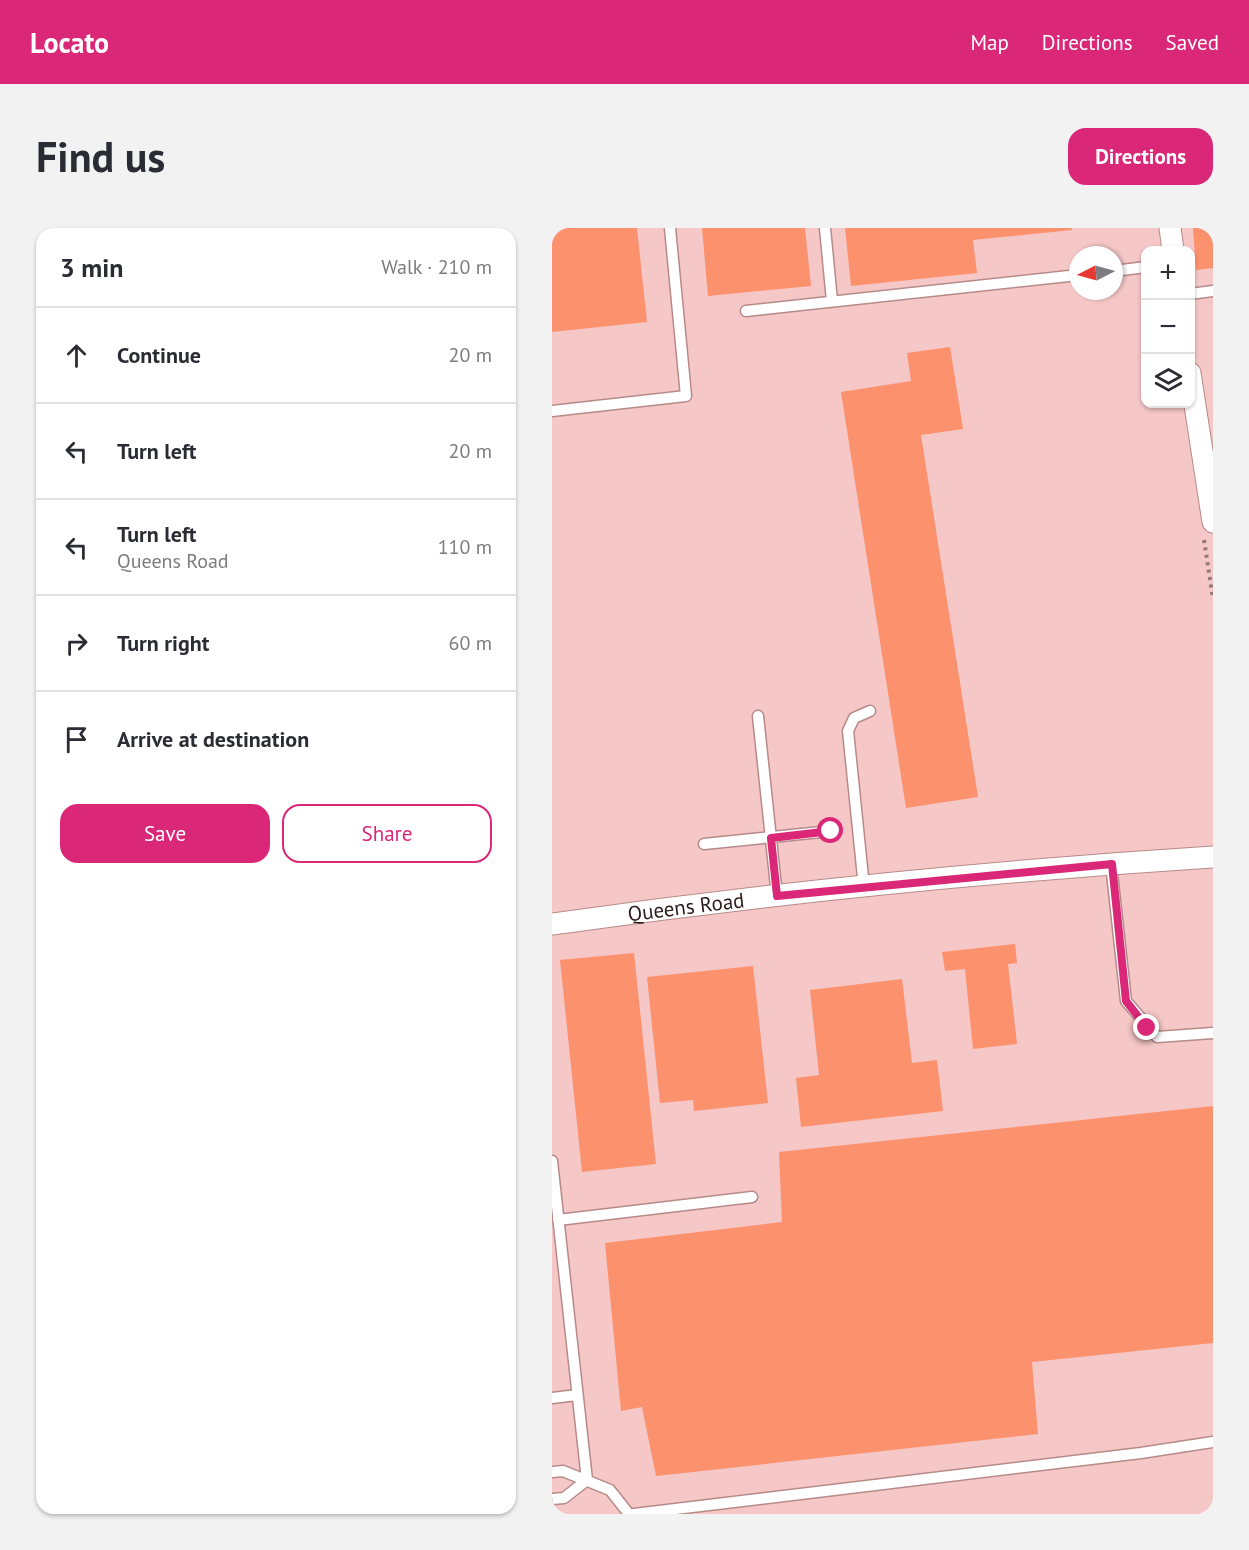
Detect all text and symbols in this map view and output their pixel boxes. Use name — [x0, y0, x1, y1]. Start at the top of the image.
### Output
text: Locato — [30, 24, 109, 61]
text: Map — [970, 29, 1009, 56]
text: Directions — [1042, 29, 1133, 56]
text: Saved — [1166, 29, 1219, 56]
button: Directions — [1068, 128, 1213, 185]
text: Find us — [36, 129, 165, 184]
north arrow — [1069, 246, 1123, 300]
map controls — [1141, 246, 1195, 408]
button: + — [1141, 246, 1195, 300]
text: 3 min — [60, 251, 123, 284]
text: Walk · 210 m — [381, 254, 492, 280]
button: − — [1141, 300, 1195, 354]
icon: ahead — [60, 339, 93, 372]
text: Continue — [117, 341, 201, 369]
text: 20 m — [449, 342, 492, 368]
button: layers — [1141, 354, 1195, 408]
icon: left — [60, 435, 93, 468]
text: Turn left — [117, 437, 197, 465]
text: 20 m — [449, 438, 492, 464]
text: Turn left — [117, 520, 197, 548]
icon: left — [60, 531, 93, 564]
text: 110 m — [438, 534, 492, 560]
text: Queens Road — [117, 548, 229, 574]
icon: right — [60, 627, 93, 660]
text: Turn right — [117, 629, 209, 657]
text: 60 m — [449, 630, 492, 656]
icon: arrive — [60, 723, 93, 756]
text: Arrive at destination — [117, 725, 309, 753]
button: Save — [60, 804, 270, 863]
button: Share — [282, 804, 492, 863]
route start — [817, 817, 843, 843]
street label: Queens Road — [626, 886, 746, 927]
route end — [1133, 1014, 1159, 1040]

